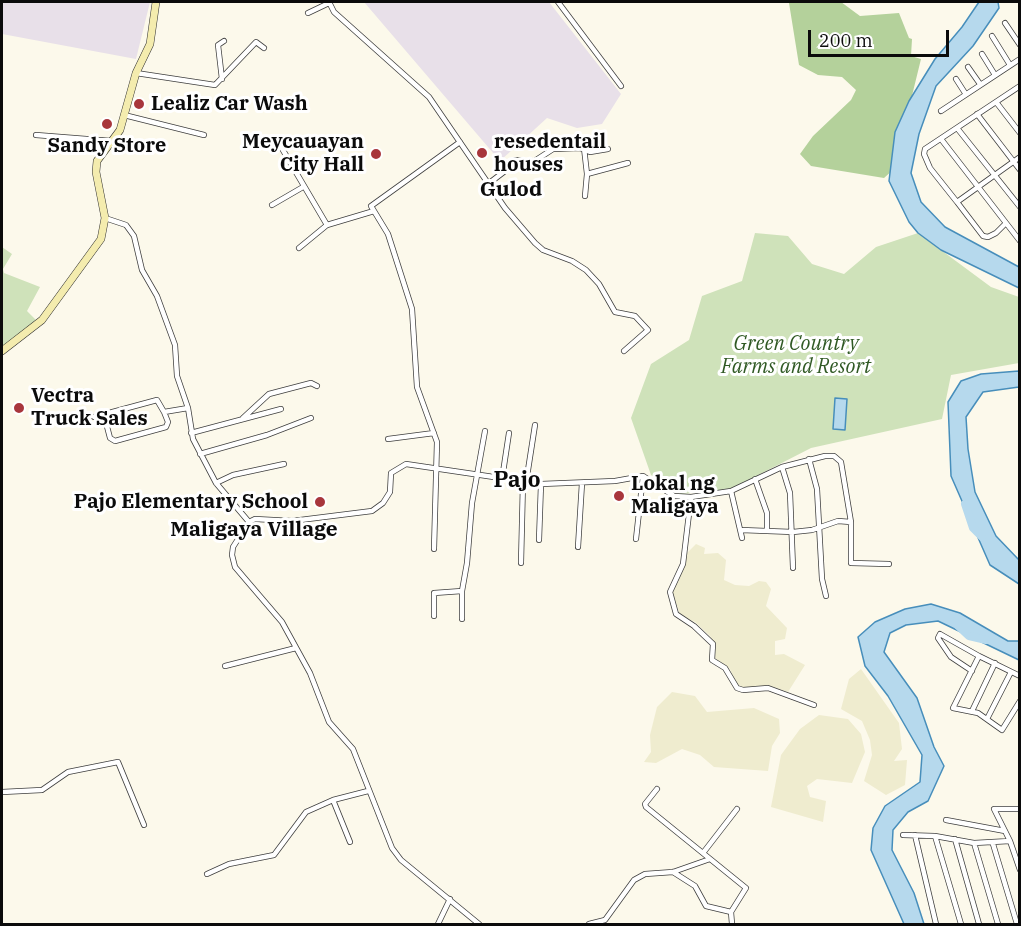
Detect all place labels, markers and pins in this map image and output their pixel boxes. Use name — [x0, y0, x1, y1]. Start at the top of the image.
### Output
place label: Lealiz Car Wash — [151, 92, 308, 116]
marker: Lealiz Car Wash — [132, 97, 146, 111]
marker: Sandy Store — [100, 117, 114, 131]
place label: Meycauayan City Hall — [242, 130, 364, 177]
place label: resedentail houses — [494, 130, 606, 177]
place label: Sandy Store — [48, 134, 166, 158]
marker: resedentail houses — [475, 146, 489, 160]
marker: Meycauayan City Hall — [369, 147, 383, 161]
place label: Vectra Truck Sales — [31, 384, 148, 431]
marker: Vectra Truck Sales — [12, 401, 26, 415]
place label: Lokal ng Maligaya — [631, 472, 719, 519]
marker: Lokal ng Maligaya — [612, 489, 626, 503]
place label: Pajo Elementary School — [74, 490, 308, 514]
marker: Pajo Elementary School — [313, 495, 327, 509]

